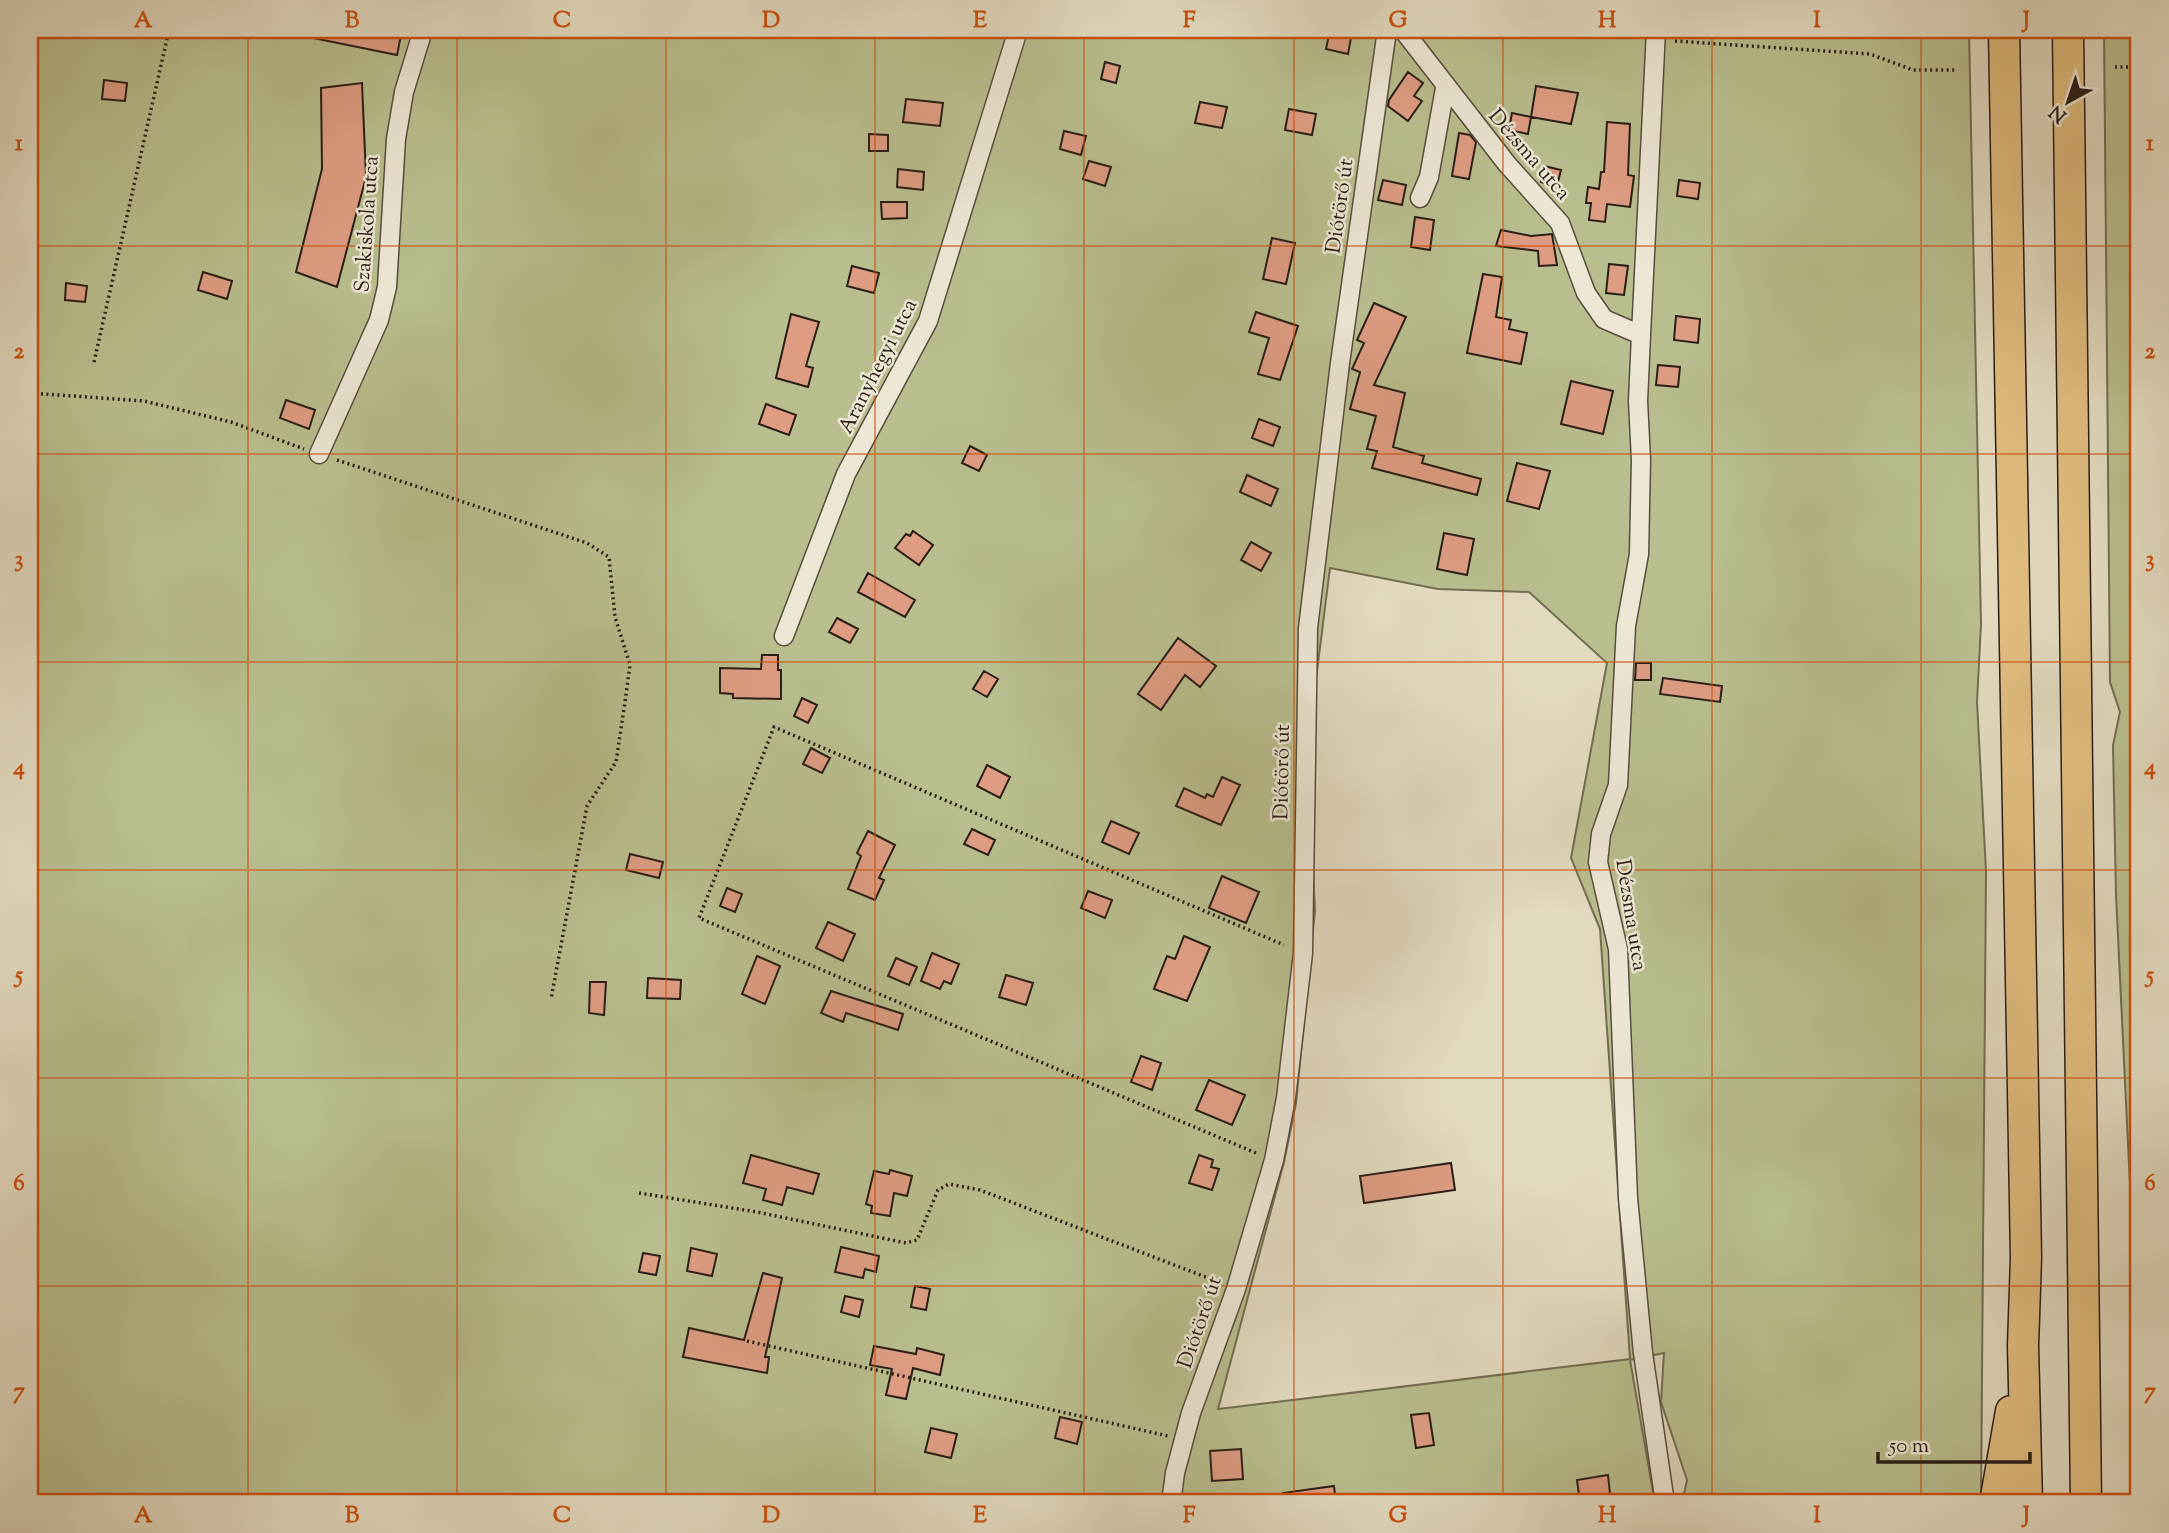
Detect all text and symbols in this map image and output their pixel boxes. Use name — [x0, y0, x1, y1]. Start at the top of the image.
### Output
text: A — [134, 5, 153, 38]
text: B — [345, 5, 360, 38]
text: C — [553, 5, 571, 38]
text: D — [762, 5, 780, 38]
text: E — [973, 5, 987, 38]
text: F — [1183, 5, 1196, 38]
text: G — [1389, 5, 1408, 38]
text: H — [1598, 5, 1617, 38]
text: I — [1813, 5, 1821, 38]
text: J — [2021, 5, 2030, 38]
north arrow — [2032, 66, 2102, 136]
text: N — [2044, 98, 2073, 128]
street label: Dézsma utca — [1480, 103, 1577, 208]
text: 1 — [15, 128, 23, 161]
text: 1 — [2146, 128, 2154, 161]
street label: Szakiskola utca — [348, 155, 388, 293]
street label: Diótörő út — [1319, 157, 1362, 256]
street label: Aranyhegyi utca — [832, 294, 926, 440]
text: 2 — [14, 336, 25, 369]
text: 2 — [2145, 336, 2156, 369]
text: 3 — [14, 544, 24, 577]
text: 3 — [2145, 544, 2155, 577]
street label: Diótörő út — [1267, 724, 1299, 820]
text: 4 — [12, 752, 25, 785]
text: 4 — [2143, 752, 2156, 785]
street label: Dézsma utca — [1606, 857, 1654, 974]
text: 5 — [13, 960, 23, 993]
text: 5 — [2144, 960, 2154, 993]
text: 6 — [13, 1168, 25, 1201]
text: 6 — [2144, 1168, 2156, 1201]
street label: Diótörő út — [1171, 1273, 1231, 1373]
text: 7 — [13, 1376, 25, 1409]
text: 7 — [2144, 1376, 2156, 1409]
scale bar — [1878, 1421, 2031, 1465]
text: 50 m — [1888, 1432, 1929, 1462]
text: A — [134, 1500, 153, 1533]
text: B — [345, 1500, 360, 1533]
text: C — [553, 1500, 571, 1533]
text: D — [762, 1500, 780, 1533]
text: E — [973, 1500, 987, 1533]
text: F — [1183, 1500, 1196, 1533]
text: G — [1389, 1500, 1408, 1533]
text: H — [1598, 1500, 1617, 1533]
text: I — [1813, 1500, 1821, 1533]
text: J — [2021, 1500, 2030, 1533]

